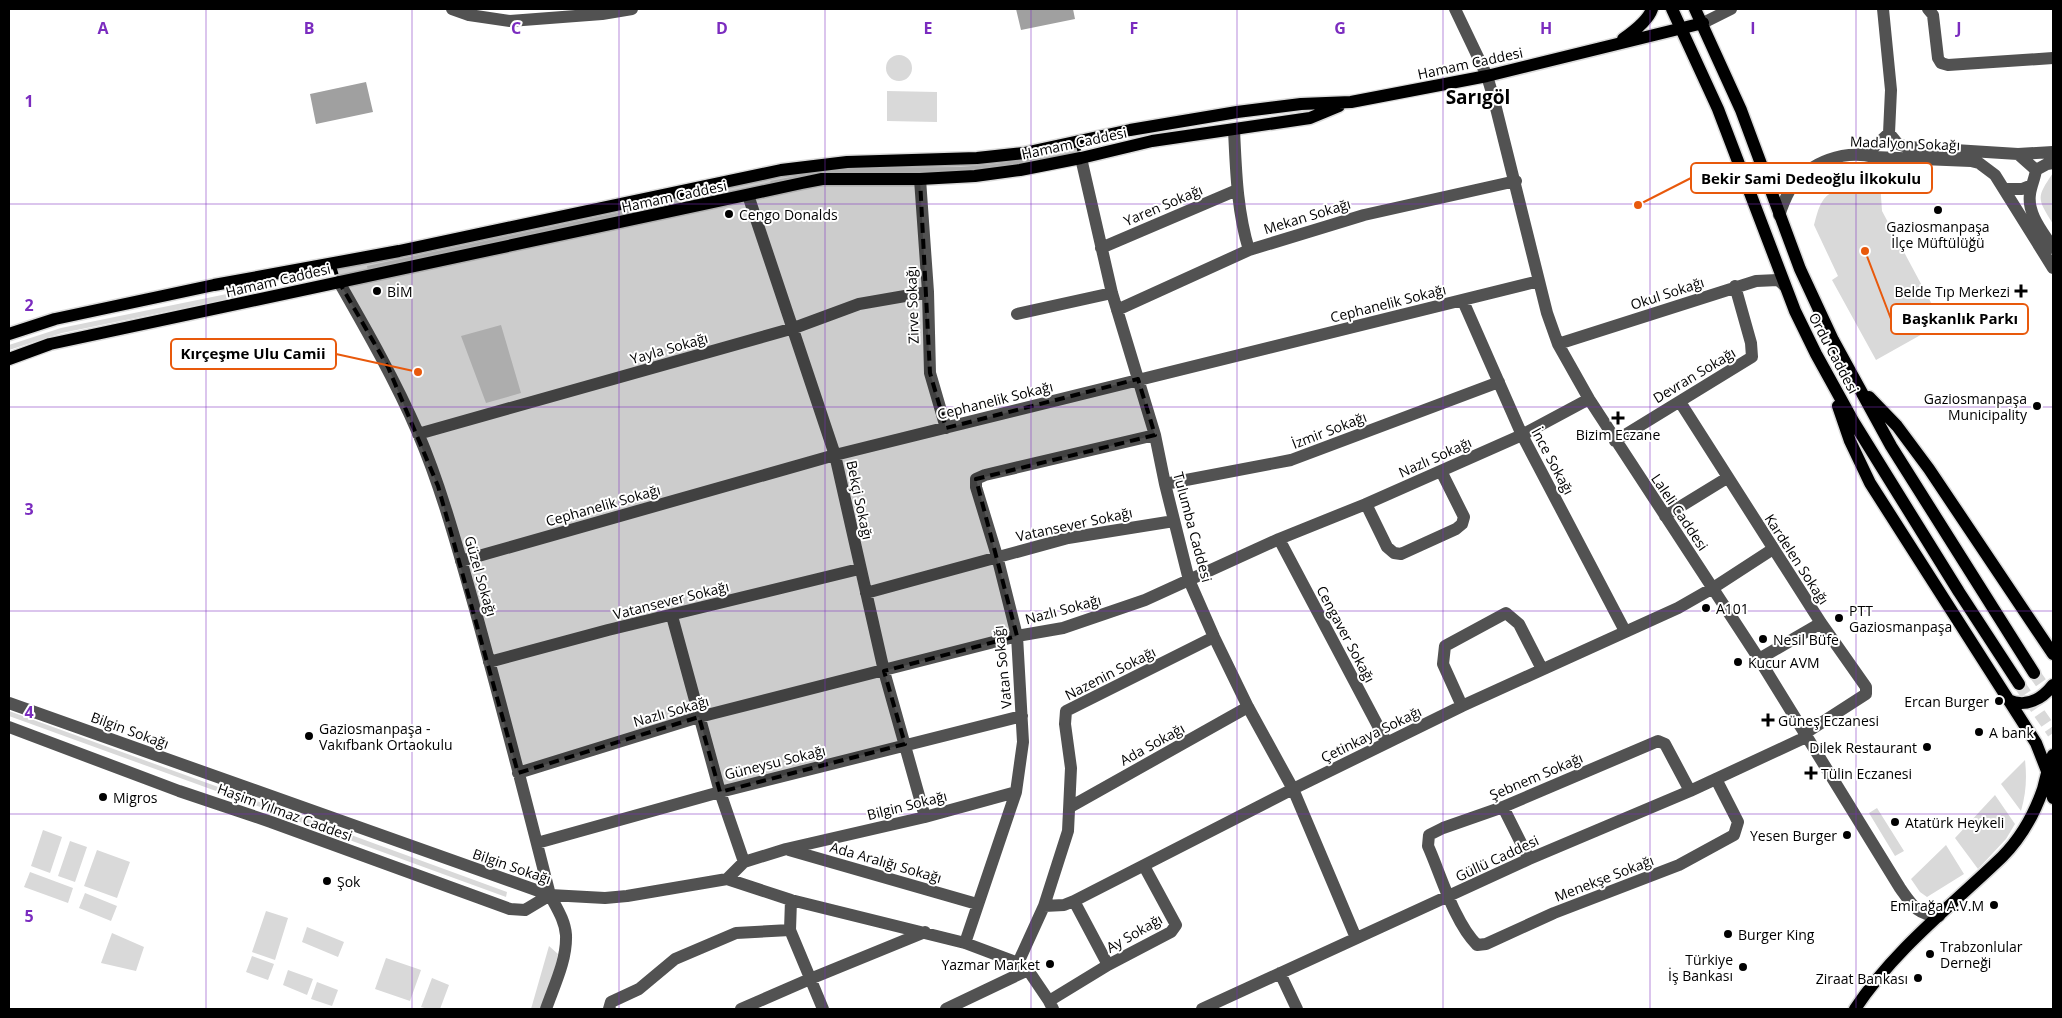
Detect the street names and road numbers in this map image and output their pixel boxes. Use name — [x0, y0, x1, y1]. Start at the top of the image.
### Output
street label: Hamam Caddesi — [1416, 43, 1524, 83]
street label: Hamam Caddesi — [1020, 123, 1128, 163]
street label: Madalyon Sokağı — [1850, 132, 1960, 154]
street label: Hamam Caddesi — [620, 176, 728, 216]
street label: Yaren Sokağı — [1121, 180, 1205, 230]
street label: Mekan Sokağı — [1261, 194, 1353, 238]
street label: Hamam Caddesi — [224, 259, 332, 301]
street label: Zirve Sokağı — [901, 266, 923, 344]
street label: Okul Sokağı — [1628, 272, 1706, 314]
street label: Cephanelik Sokağı — [1328, 279, 1448, 327]
street label: Ordu Caddesi — [1805, 309, 1863, 397]
street label: Yayla Sokağı — [628, 328, 710, 368]
street label: Devran Sokağı — [1649, 343, 1739, 407]
street label: Cephanelik Sokağı — [935, 376, 1055, 424]
street label: İzmir Sokağı — [1289, 407, 1369, 453]
street label: İnce Sokağı — [1527, 424, 1579, 498]
street label: Nazlı Sokağı — [1396, 432, 1474, 482]
street label: Bekçi Sokağı — [842, 459, 878, 541]
street label: Tulumba Caddesi — [1169, 470, 1217, 584]
street label: Laleli Caddesi — [1647, 470, 1713, 554]
street label: Cephanelik Sokağı — [543, 480, 663, 530]
street label: Vatansever Sokağı — [1014, 502, 1134, 546]
street label: Kardelen Sokağı — [1761, 510, 1833, 608]
street label: Güzel Sokağı — [460, 534, 502, 618]
street label: Vatansever Sokağı — [611, 576, 731, 624]
street label: Cengaver Sokağı — [1312, 582, 1380, 686]
street label: Nazlı Sokağı — [1023, 590, 1103, 628]
street label: Vatan Sokağı — [988, 624, 1016, 710]
street label: Nazenin Sokağı — [1061, 642, 1159, 704]
street label: Nazlı Sokağı — [631, 691, 711, 731]
street label: Çetinkaya Sokağı — [1318, 701, 1424, 767]
street label: Bilgin Sokağı — [88, 707, 172, 753]
street label: Ada Sokağı — [1116, 718, 1188, 770]
street label: Güneysu Sokağı — [722, 740, 828, 784]
street label: Şebnem Sokağı — [1486, 748, 1586, 804]
street label: Haşim Yılmaz Caddesi — [215, 779, 355, 845]
street label: Bilgin Sokağı — [865, 786, 949, 824]
street label: Güllü Caddesi — [1452, 830, 1542, 886]
street label: Ada Aralığı Sokağı — [828, 837, 944, 887]
street label: Bilgin Sokağı — [470, 844, 554, 888]
street label: Menekşe Sokağı — [1552, 850, 1656, 906]
street label: Ay Sokağı — [1102, 909, 1166, 957]

